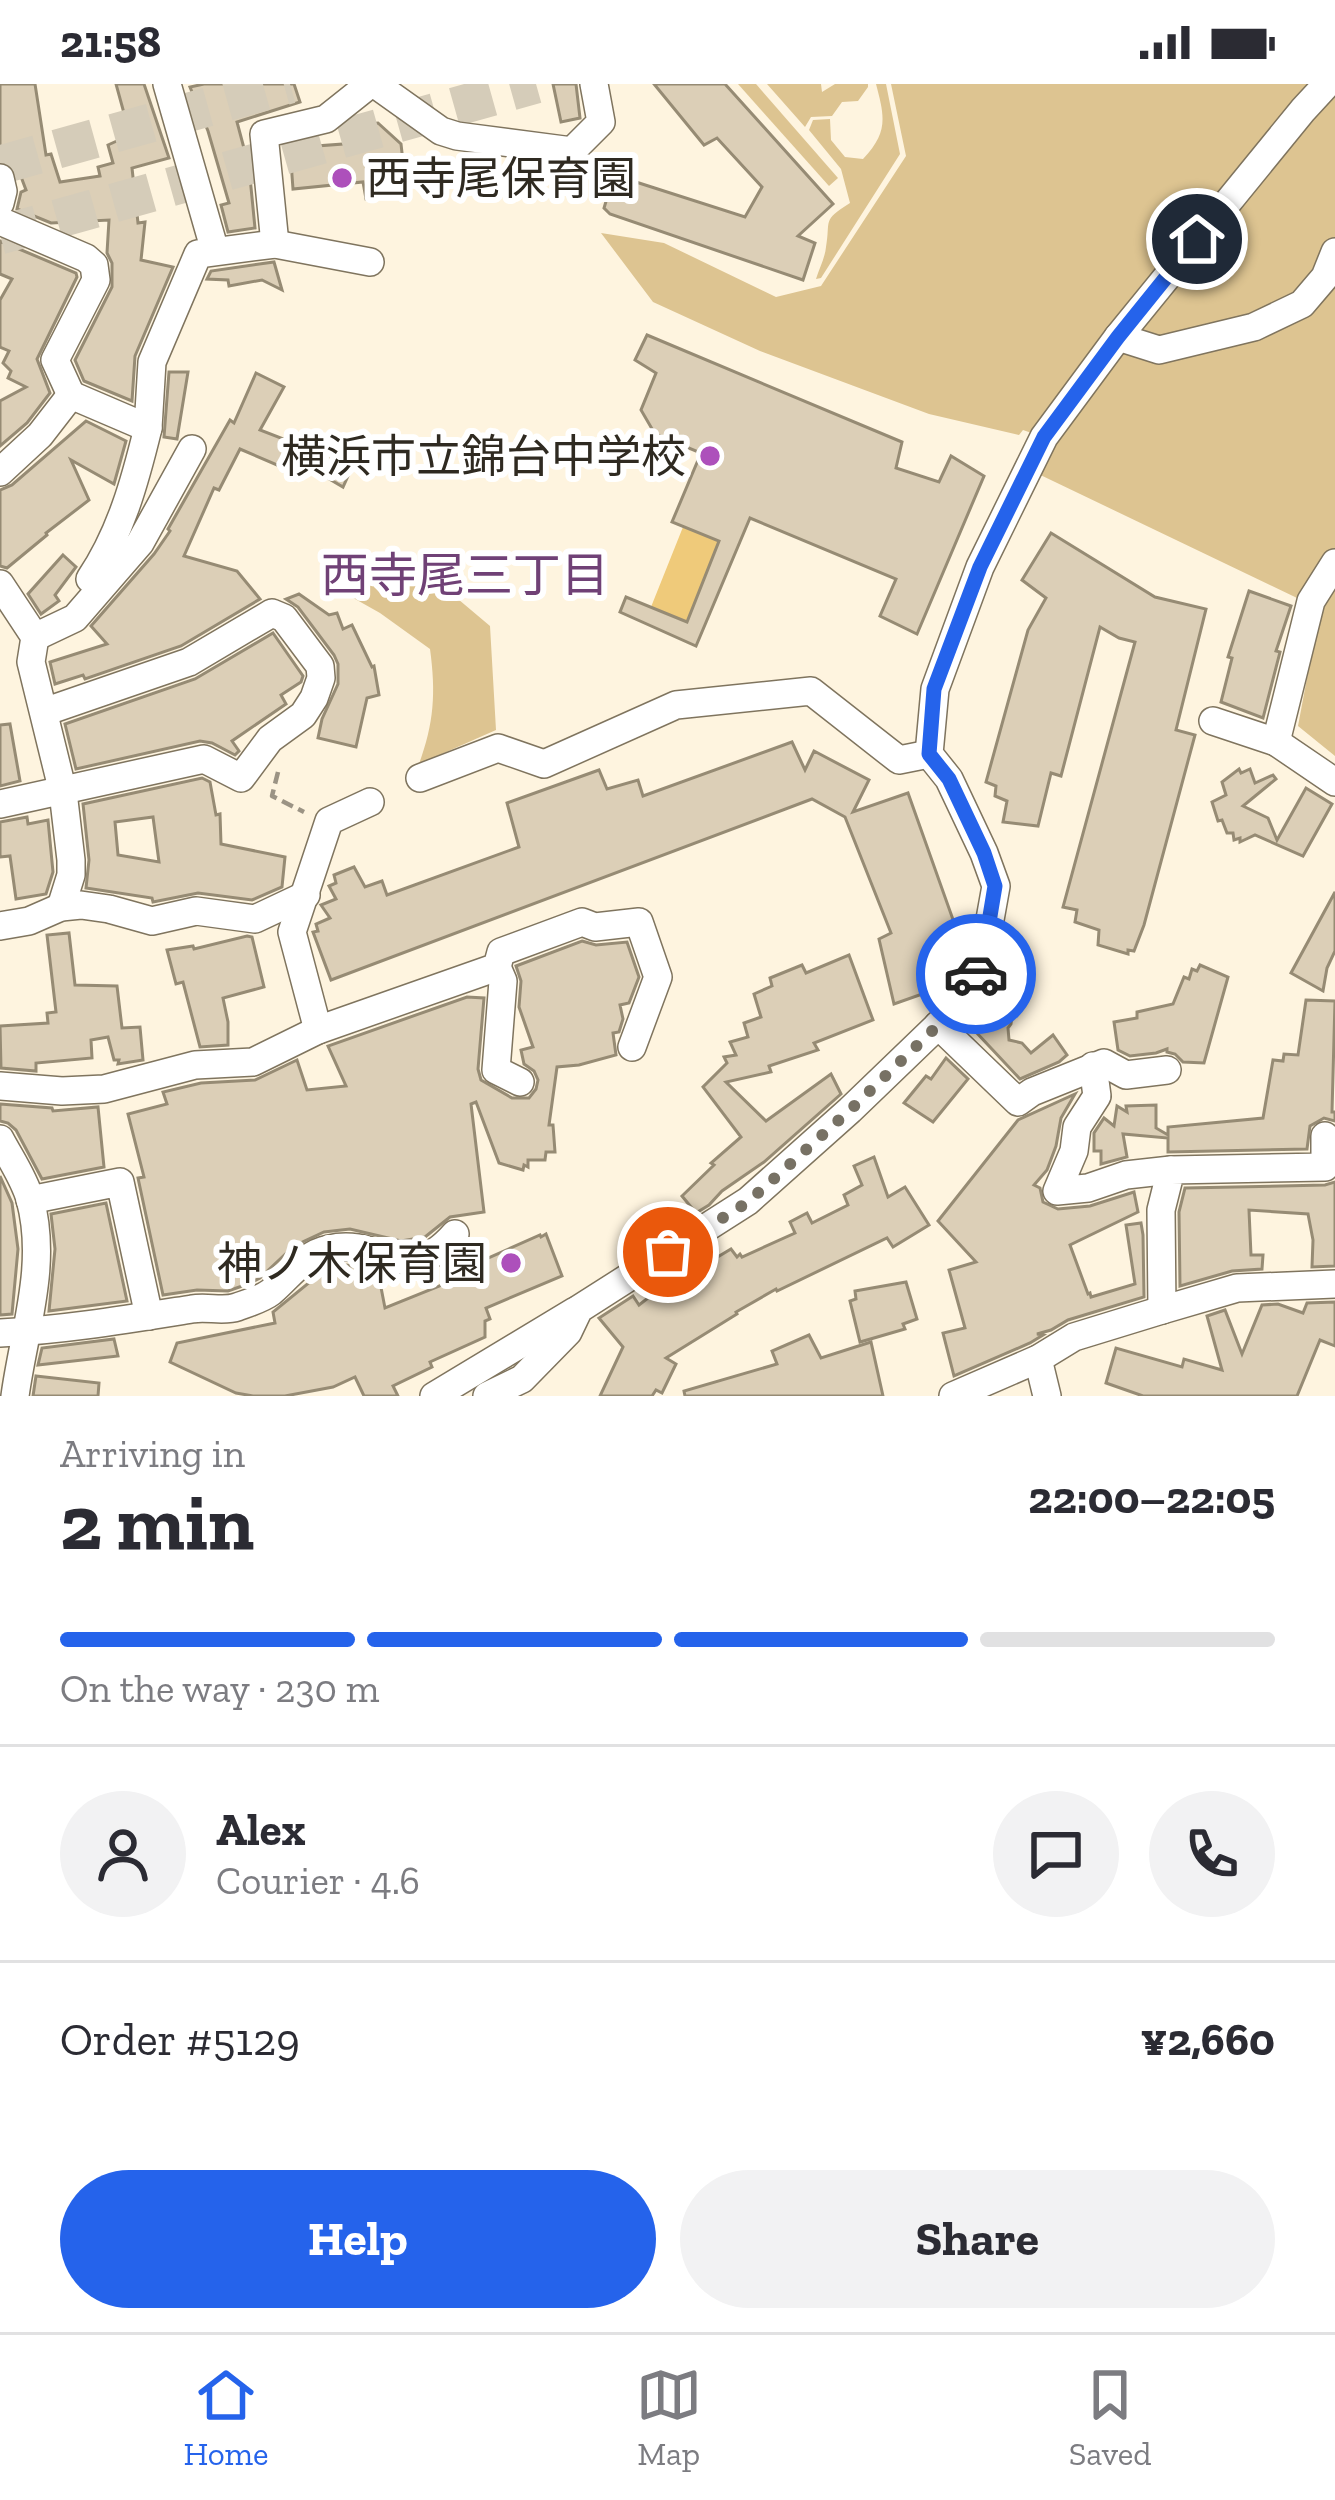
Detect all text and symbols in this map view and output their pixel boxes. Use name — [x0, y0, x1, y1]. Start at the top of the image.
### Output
text: 21:58 — [60, 15, 161, 69]
place label: 西寺尾保育園 — [366, 152, 636, 206]
marker: 西寺尾保育園 — [329, 165, 355, 191]
pin — [1146, 188, 1248, 290]
icon: home — [1164, 206, 1230, 272]
place label: 横浜市立錦台中学校 — [281, 430, 686, 484]
marker: 横浜市立錦台中学校 — [697, 443, 723, 469]
district label: 西寺尾三丁目 — [321, 547, 609, 604]
courier — [916, 914, 1036, 1034]
icon: car — [943, 941, 1009, 1007]
pin — [617, 1201, 719, 1303]
icon: bag — [635, 1219, 701, 1285]
place label: 神ノ木保育園 — [217, 1237, 487, 1291]
marker: 神ノ木保育園 — [498, 1250, 524, 1276]
text: Arriving in — [60, 1430, 245, 1477]
text: 22:00–22:05 — [1028, 1471, 1275, 1525]
text: 2 min — [60, 1475, 254, 1569]
text: On the way · 230 m — [60, 1665, 380, 1712]
button: person — [60, 1791, 186, 1917]
button: chat — [993, 1791, 1119, 1917]
button: phone — [1149, 1791, 1275, 1917]
text: Alex — [216, 1803, 306, 1857]
text: Courier · 4.6 — [216, 1857, 420, 1904]
text: Order #5129 — [60, 2013, 300, 2067]
text: ¥2,660 — [1141, 2013, 1275, 2067]
button: Help — [60, 2170, 656, 2308]
button: Share — [680, 2170, 1275, 2308]
tab: Home — [184, 2362, 269, 2473]
tab: Map — [636, 2362, 702, 2473]
tab: Saved — [1069, 2362, 1151, 2473]

